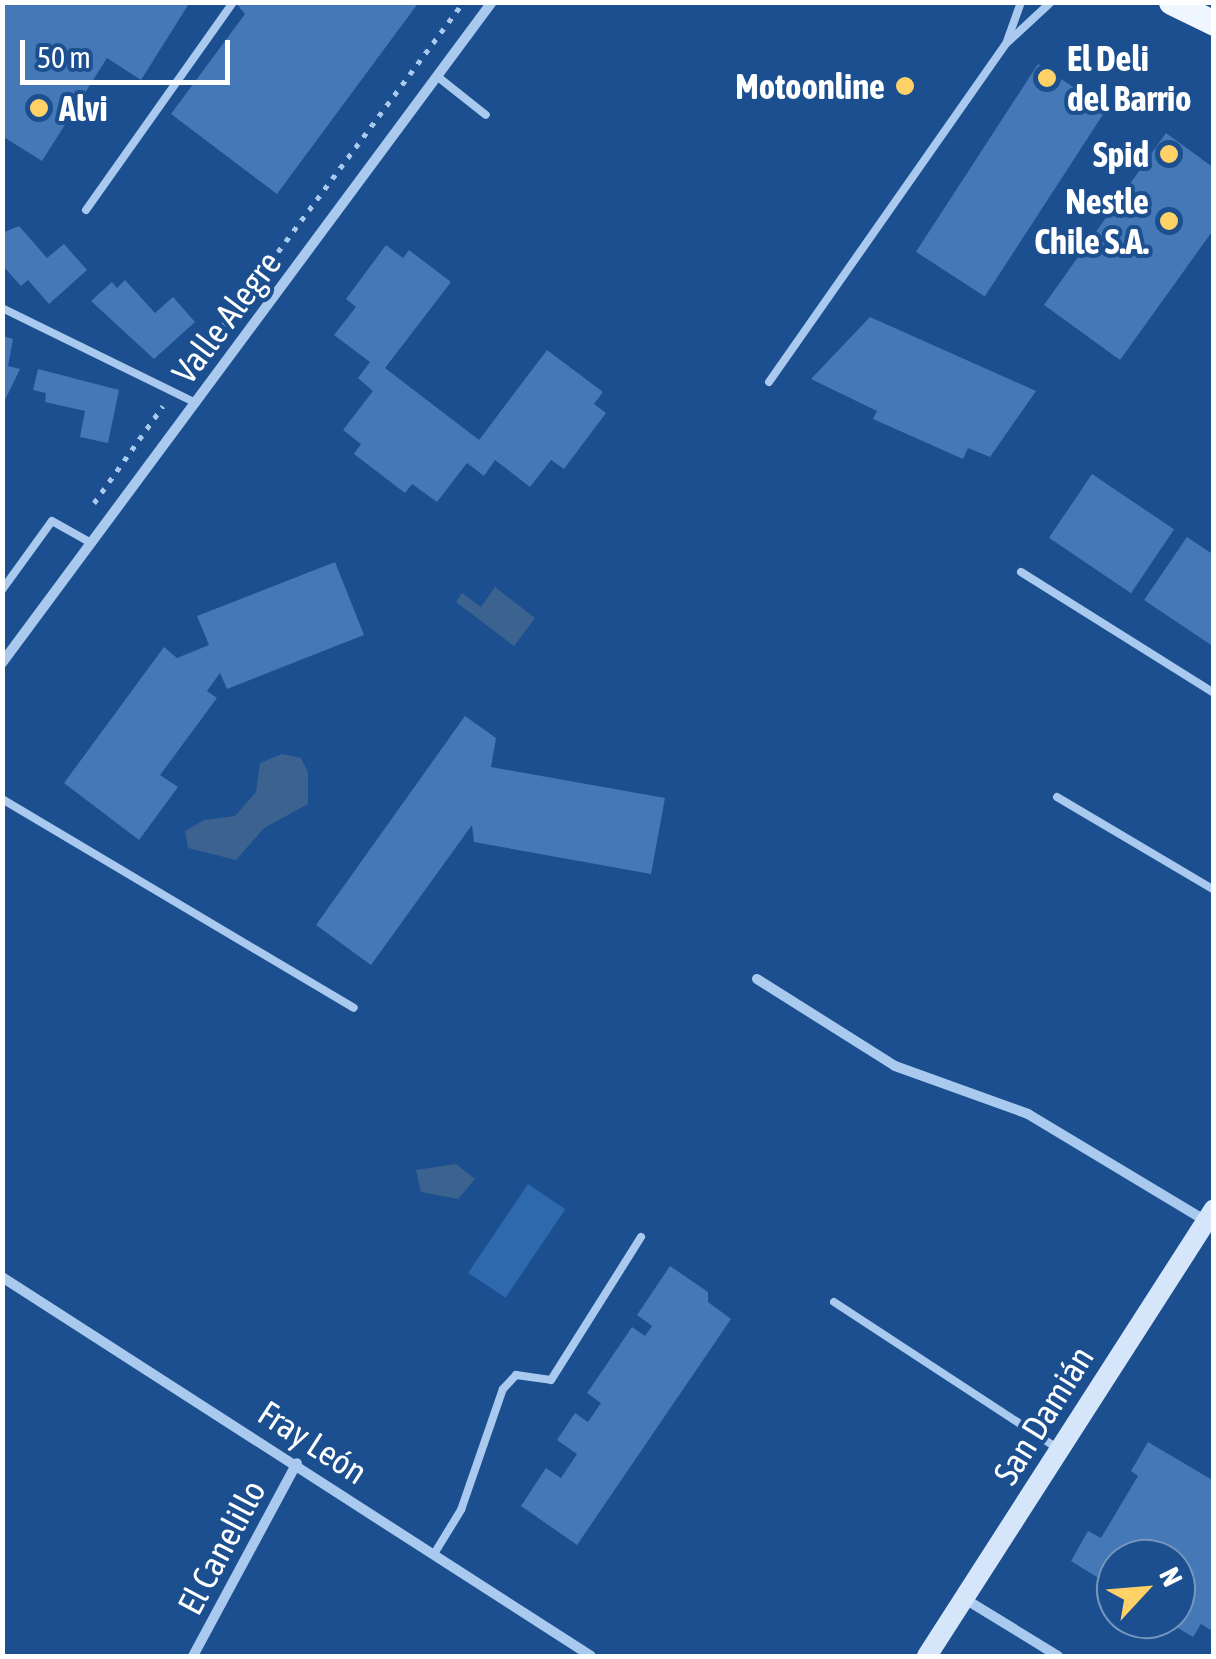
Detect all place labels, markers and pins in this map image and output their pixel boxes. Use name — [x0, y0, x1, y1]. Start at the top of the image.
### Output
place label: El Deli del Barrio — [1067, 37, 1192, 119]
place label: Motoonline — [735, 65, 885, 107]
marker: El Deli del Barrio — [1036, 67, 1058, 89]
marker: Motoonline — [894, 75, 916, 97]
place label: Alvi — [59, 87, 108, 129]
marker: Alvi — [28, 97, 50, 119]
place label: Spid — [1093, 133, 1149, 175]
marker: Spid — [1158, 143, 1180, 165]
place label: Nestle Chile S.A. — [1034, 180, 1149, 262]
marker: Nestle Chile S.A. — [1158, 210, 1180, 232]

